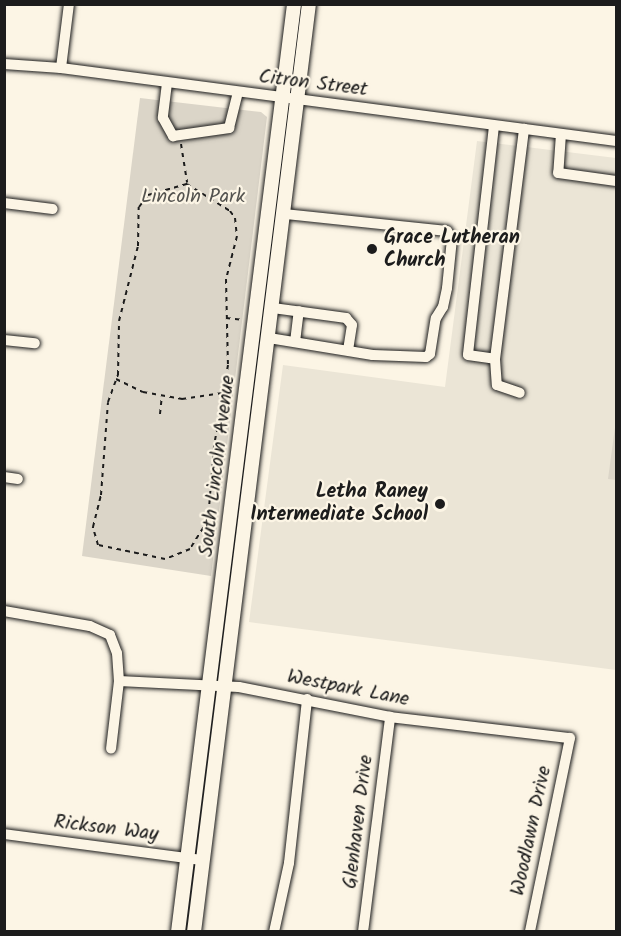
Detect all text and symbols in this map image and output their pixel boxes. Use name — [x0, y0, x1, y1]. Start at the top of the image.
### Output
street label: Citron Street — [257, 65, 369, 103]
park label: Lincoln Park — [141, 185, 245, 209]
place label: Grace Lutheran Church — [384, 226, 520, 273]
marker: Grace Lutheran Church — [365, 242, 379, 256]
street label: South Lincoln Avenue — [195, 374, 241, 558]
place label: Letha Raney Intermediate School — [250, 480, 428, 527]
marker: Letha Raney Intermediate School — [433, 497, 447, 511]
street label: Westpark Lane — [285, 665, 411, 713]
street label: Glenhaven Drive — [339, 754, 379, 890]
street label: Woodlawn Drive — [507, 764, 557, 898]
street label: Rickson Way — [52, 811, 160, 847]

